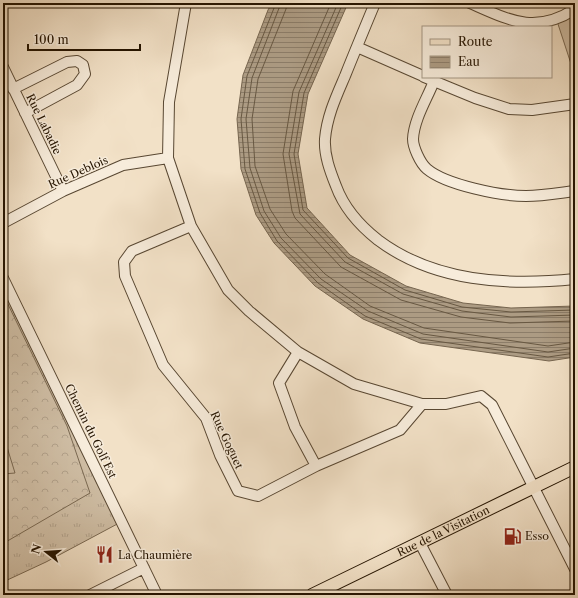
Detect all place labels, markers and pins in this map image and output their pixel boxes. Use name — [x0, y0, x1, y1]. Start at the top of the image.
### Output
fuel station icon: Esso — [502, 526, 522, 546]
place label: Esso — [525, 529, 549, 543]
restaurant icon: La Chaumière — [95, 545, 115, 565]
place label: La Chaumière — [118, 548, 192, 562]

